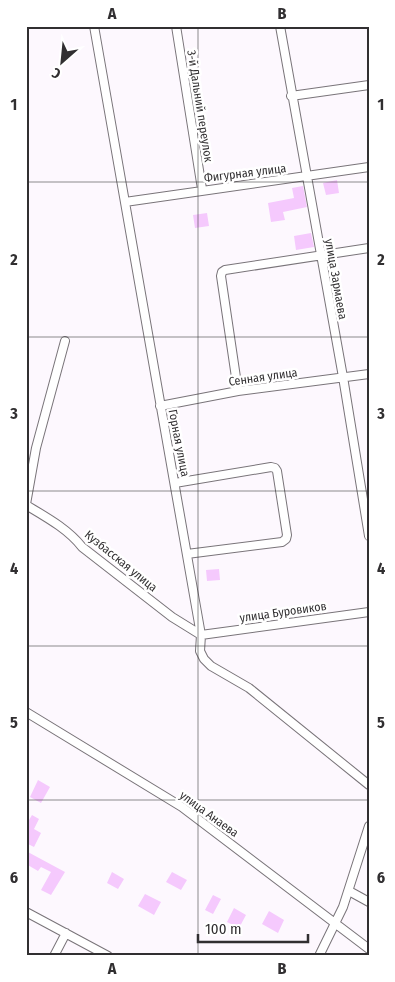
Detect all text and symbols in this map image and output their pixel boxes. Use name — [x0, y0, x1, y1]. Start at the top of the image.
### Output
text: A — [107, 4, 117, 23]
text: B — [278, 4, 287, 23]
north arrow — [38, 38, 88, 88]
street label: 3-й Дальний переулок — [184, 49, 216, 163]
text: С — [49, 64, 63, 82]
text: 1 — [11, 95, 17, 114]
text: 1 — [378, 95, 384, 114]
street label: Фигурная улица — [203, 161, 287, 185]
street label: улица Зармаева — [322, 238, 350, 321]
text: 2 — [9, 250, 18, 269]
text: 2 — [376, 250, 385, 269]
street label: Сенная улица — [228, 365, 298, 389]
text: 3 — [9, 404, 18, 423]
text: 3 — [376, 404, 385, 423]
street label: Горная улица — [166, 408, 192, 478]
street label: Кузбасская улица — [82, 528, 160, 595]
text: 4 — [10, 559, 18, 578]
text: 4 — [377, 559, 385, 578]
street label: улица Буровиков — [239, 599, 327, 625]
text: 5 — [10, 713, 18, 732]
text: 5 — [377, 713, 385, 732]
street label: улица Анаева — [177, 788, 241, 840]
text: 6 — [10, 868, 18, 887]
text: 6 — [377, 868, 385, 887]
scale bar — [198, 912, 308, 944]
text: 100 m — [205, 920, 242, 938]
text: A — [107, 959, 117, 978]
text: B — [278, 959, 287, 978]

